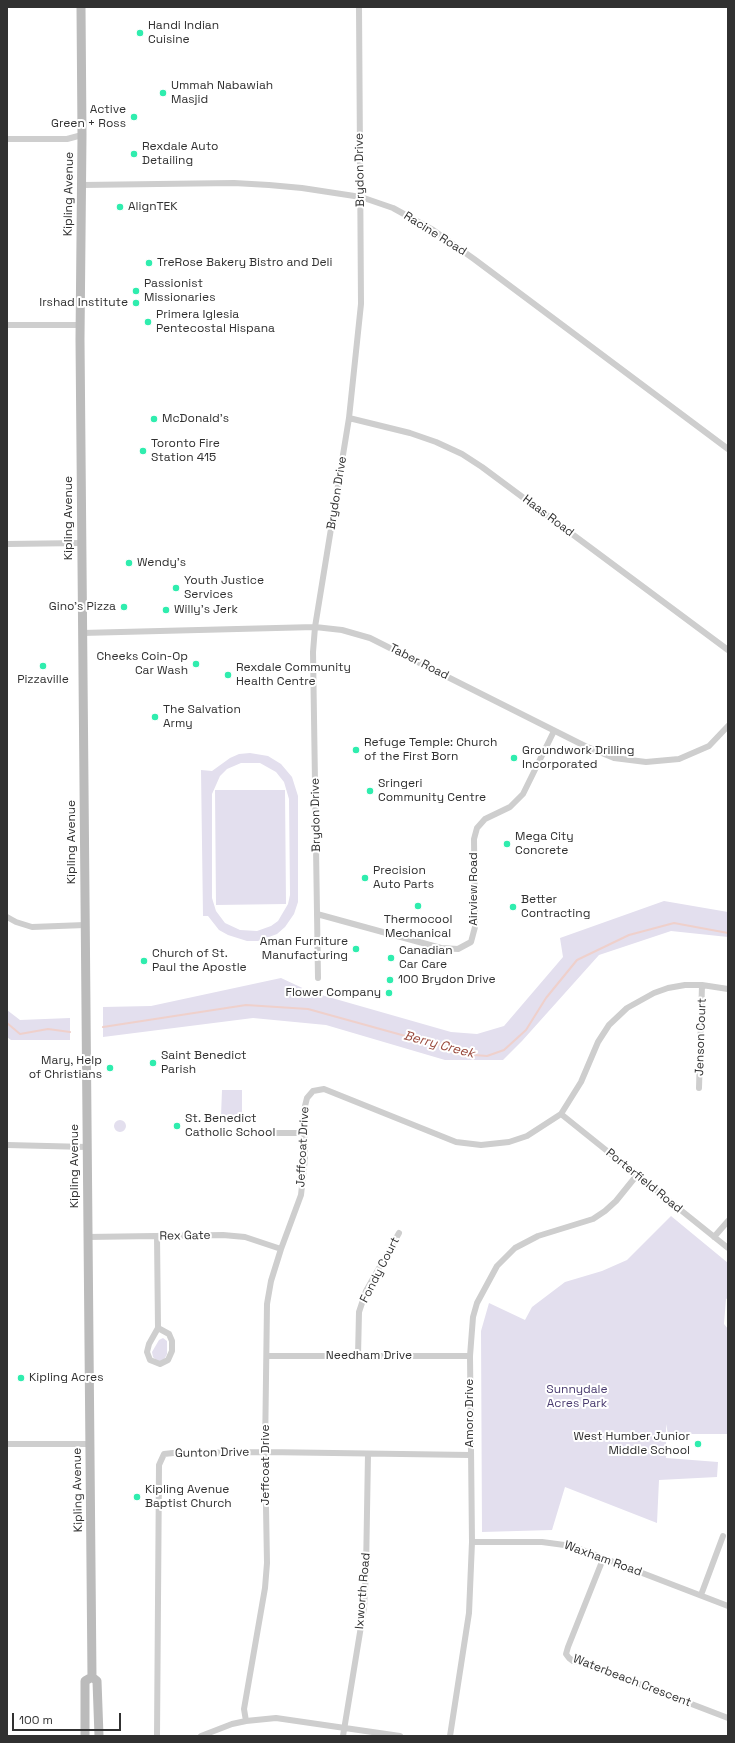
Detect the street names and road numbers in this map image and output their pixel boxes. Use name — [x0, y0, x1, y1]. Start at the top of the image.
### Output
street label: Brydon Drive — [352, 133, 368, 207]
street label: Kipling Avenue — [61, 152, 77, 236]
street label: Racine Road — [401, 209, 469, 259]
street label: Brydon Drive — [324, 455, 350, 531]
street label: Kipling Avenue — [62, 476, 76, 560]
street label: Haas Road — [520, 492, 576, 540]
street label: Taber Road — [387, 641, 451, 683]
street label: Brydon Drive — [308, 778, 324, 852]
street label: Kipling Avenue — [65, 800, 79, 884]
street label: Airview Road — [467, 852, 481, 926]
street label: Jenson Court — [692, 998, 710, 1076]
street label: Jeffcoat Drive — [294, 1106, 312, 1188]
street label: Kipling Avenue — [68, 1124, 82, 1208]
street label: Porterfield Road — [603, 1146, 685, 1216]
street label: Rex Gate — [159, 1228, 211, 1244]
street label: Fondy Court — [357, 1235, 403, 1305]
street label: Needham Drive — [326, 1349, 412, 1363]
street label: Amoro Drive — [463, 1379, 477, 1447]
street label: Jeffcoat Drive — [259, 1424, 273, 1506]
street label: Gunton Drive — [175, 1445, 249, 1461]
street label: Kipling Avenue — [70, 1448, 86, 1532]
street label: Waxham Road — [562, 1538, 644, 1580]
street label: Ixworth Road — [352, 1552, 374, 1630]
street label: Waterbeach Crescent — [571, 1652, 693, 1710]

